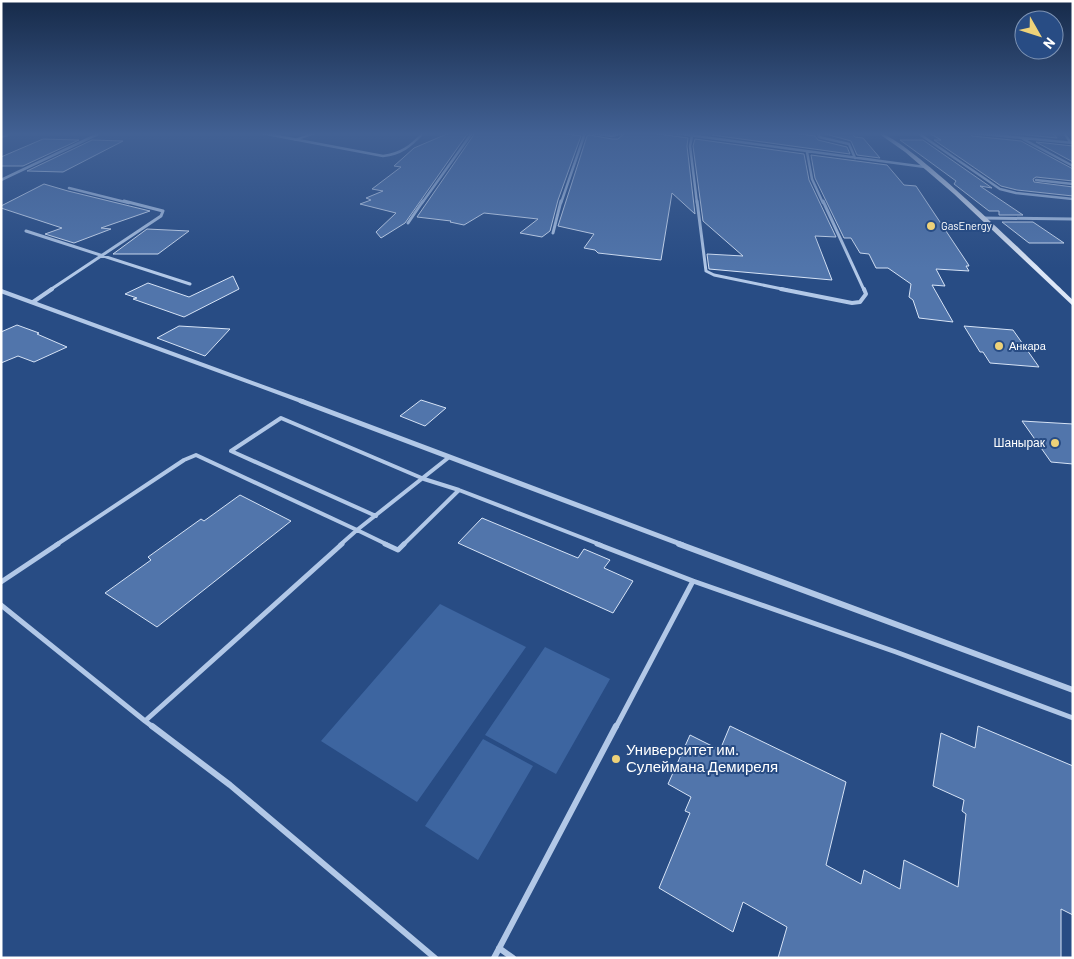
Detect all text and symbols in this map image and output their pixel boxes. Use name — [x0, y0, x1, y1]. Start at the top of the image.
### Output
north arrow — [1014, 10, 1064, 60]
text: N — [1040, 35, 1059, 52]
place label: GasEnergy — [941, 219, 992, 232]
marker: GasEnergy — [925, 220, 937, 232]
place label: Анкара — [1009, 339, 1047, 352]
marker: Анкара — [993, 340, 1005, 352]
place label: Шанырак — [993, 435, 1046, 450]
marker: Шанырак — [1049, 437, 1061, 449]
place label: Университет им. Сулеймана Демиреля — [626, 740, 778, 775]
marker: Университет им. Сулеймана Демиреля — [610, 753, 622, 765]

